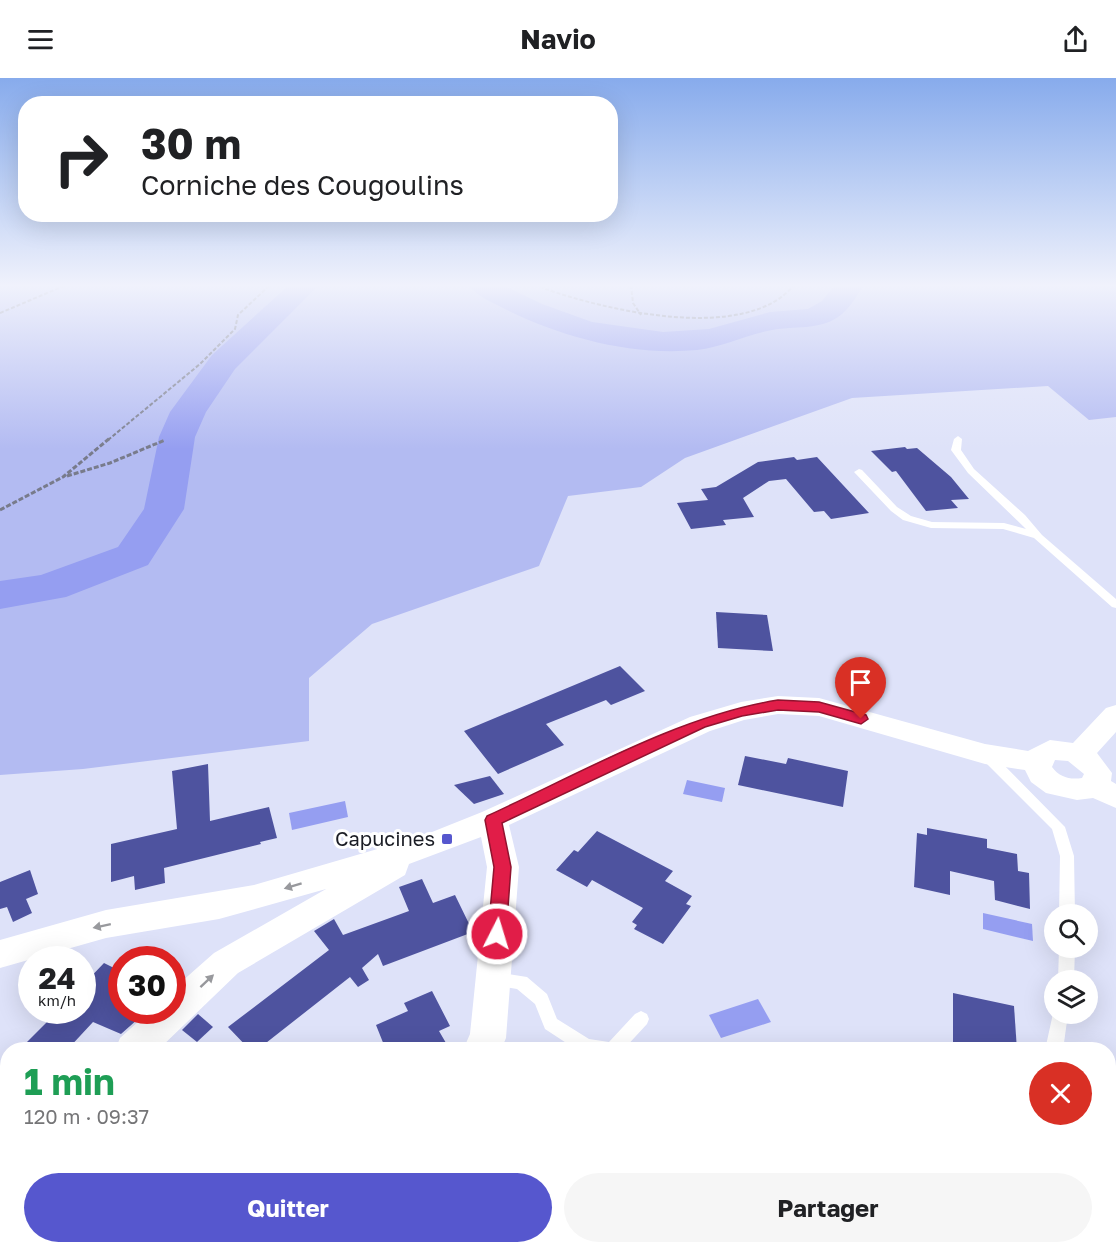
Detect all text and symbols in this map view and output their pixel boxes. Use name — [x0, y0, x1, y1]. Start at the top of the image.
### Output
icon: menu — [24, 23, 57, 56]
text: Navio — [520, 23, 596, 55]
icon: share — [1059, 23, 1092, 56]
text: 30 m — [141, 118, 241, 168]
icon: right — [42, 120, 120, 198]
text: Corniche des Cougoulins — [141, 169, 464, 201]
pin — [835, 657, 886, 719]
icon: arrive — [844, 666, 877, 699]
place label: Capucines — [335, 826, 435, 850]
marker: Capucines — [440, 832, 454, 846]
one-way arrow — [284, 882, 302, 891]
position arrow — [465, 902, 529, 966]
map controls — [1044, 904, 1098, 1024]
button: search — [1044, 904, 1098, 958]
one-way arrow — [93, 921, 112, 931]
speed limit sign: 30 — [108, 946, 186, 1024]
text: 24 — [38, 960, 76, 996]
button: layers — [1044, 970, 1098, 1024]
one-way arrow — [199, 974, 214, 988]
text: km/h — [38, 991, 76, 1009]
text: 1 min — [24, 1060, 115, 1103]
button: close — [1029, 1062, 1092, 1125]
text: 120 m · 09:37 — [24, 1104, 149, 1128]
button: Quitter — [24, 1173, 552, 1242]
button: Partager — [564, 1173, 1092, 1242]

